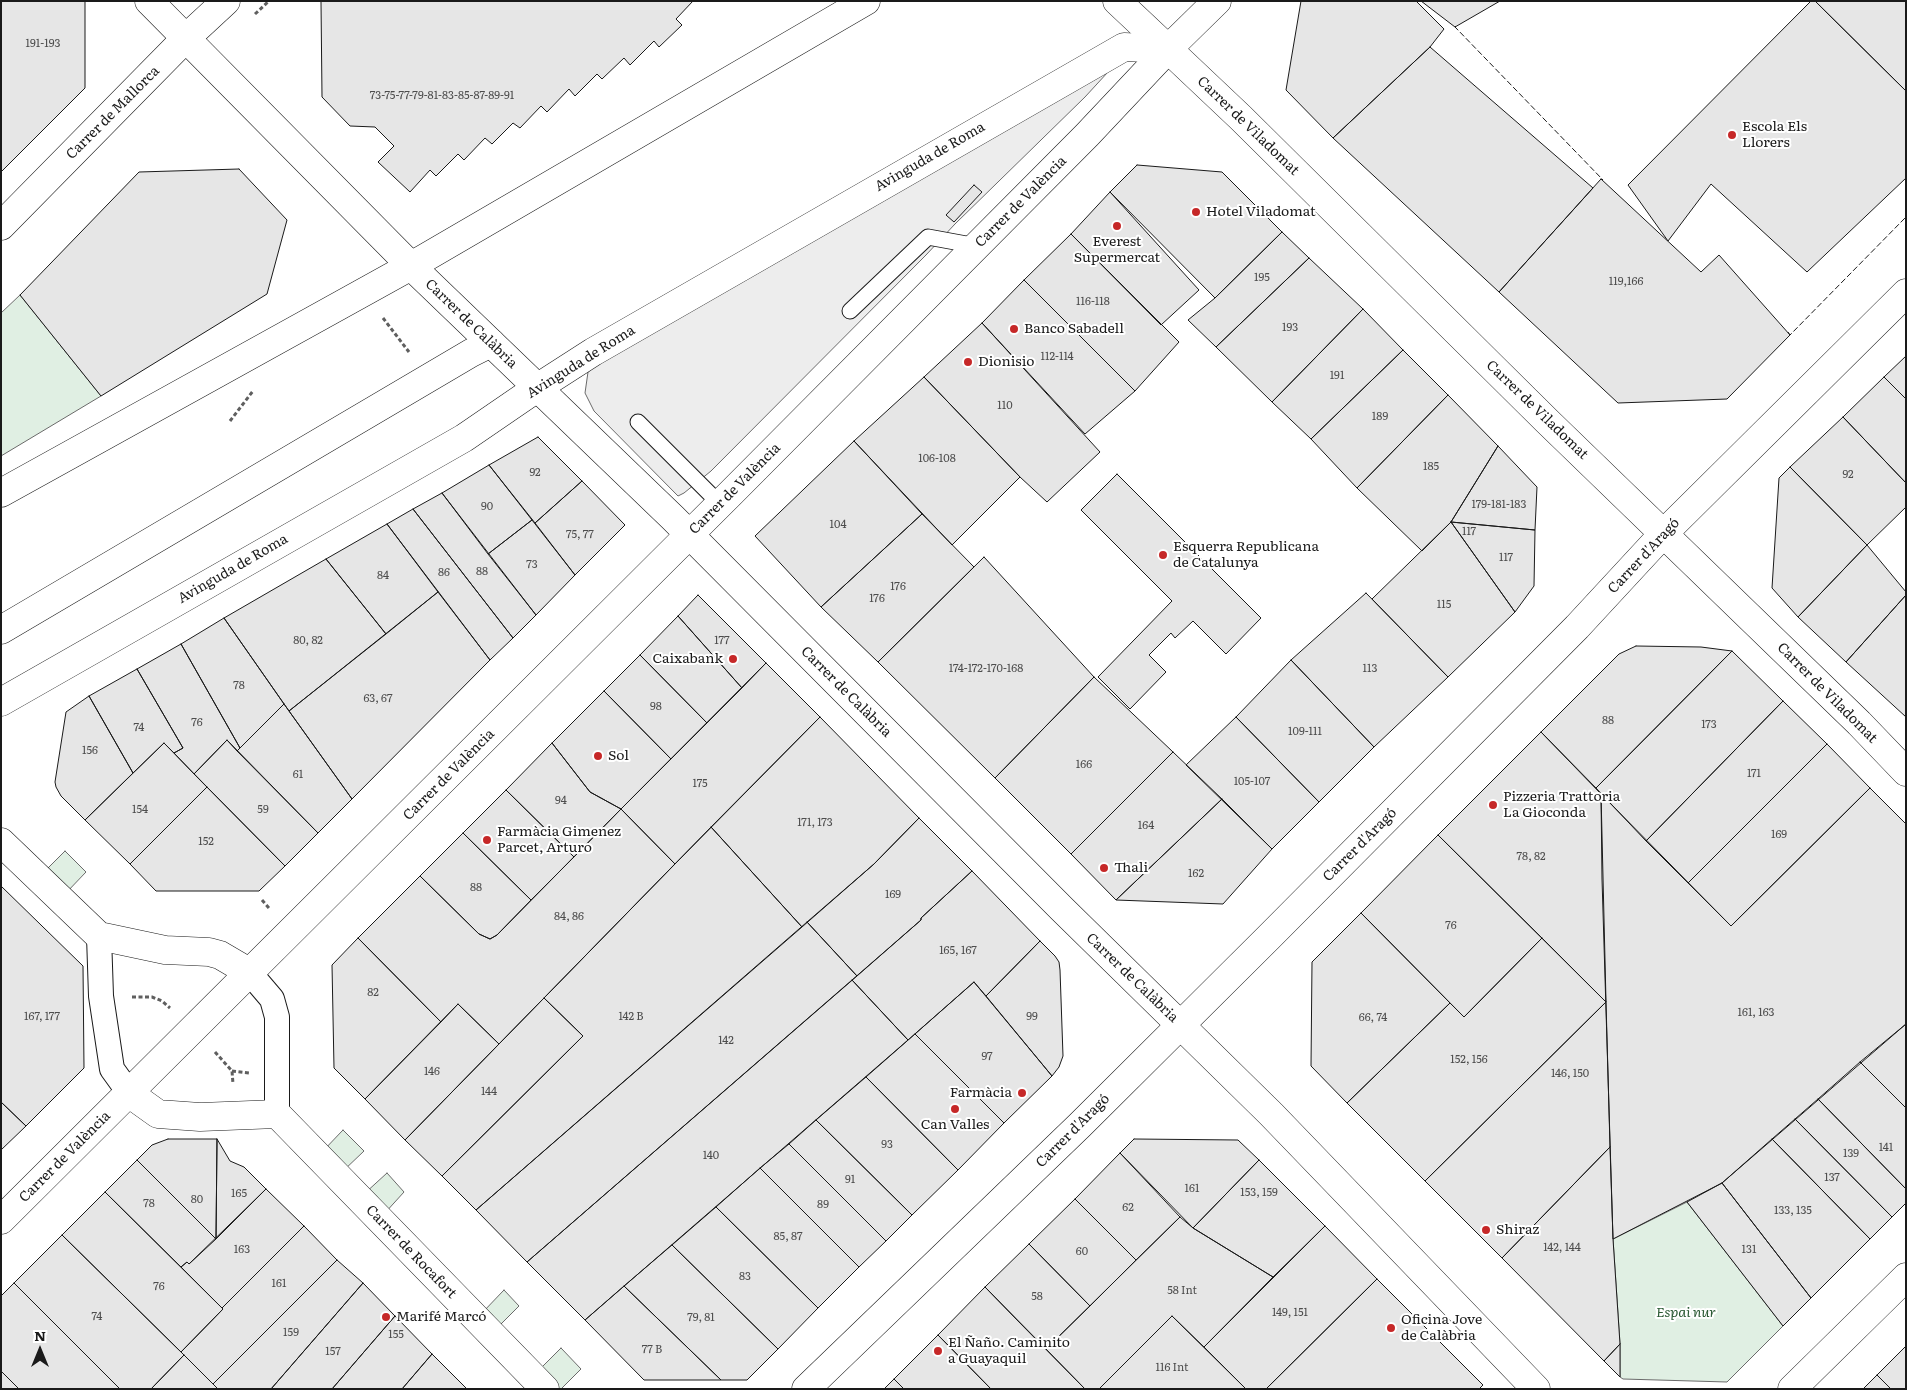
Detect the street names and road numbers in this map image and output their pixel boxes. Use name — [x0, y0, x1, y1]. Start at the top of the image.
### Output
street label: Carrer de Mallorca — [63, 63, 163, 163]
street label: Carrer de Viladomat — [1194, 73, 1302, 179]
street label: Avinguda de Roma — [872, 119, 988, 195]
street label: Carrer de València — [972, 153, 1070, 251]
street label: Carrer de Calàbria — [422, 276, 520, 372]
street label: Avinguda de Roma — [524, 322, 638, 402]
street label: Carrer de Viladomat — [1483, 357, 1591, 463]
street label: Carrer de València — [686, 440, 784, 538]
street label: Carrer d'Aragó — [1605, 515, 1683, 597]
street label: Avinguda de Roma — [175, 531, 291, 607]
street label: Carrer de Viladomat — [1773, 639, 1881, 747]
street label: Carrer de Calàbria — [797, 643, 895, 741]
street label: Carrer de València — [400, 726, 498, 824]
street label: Carrer d'Aragó — [1320, 805, 1400, 885]
street label: Carrer de Calàbria — [1083, 930, 1181, 1026]
street label: Carrer d'Aragó — [1033, 1091, 1113, 1171]
street label: Carrer de València — [16, 1108, 114, 1206]
street label: Carrer de Rocafort — [362, 1202, 460, 1302]

